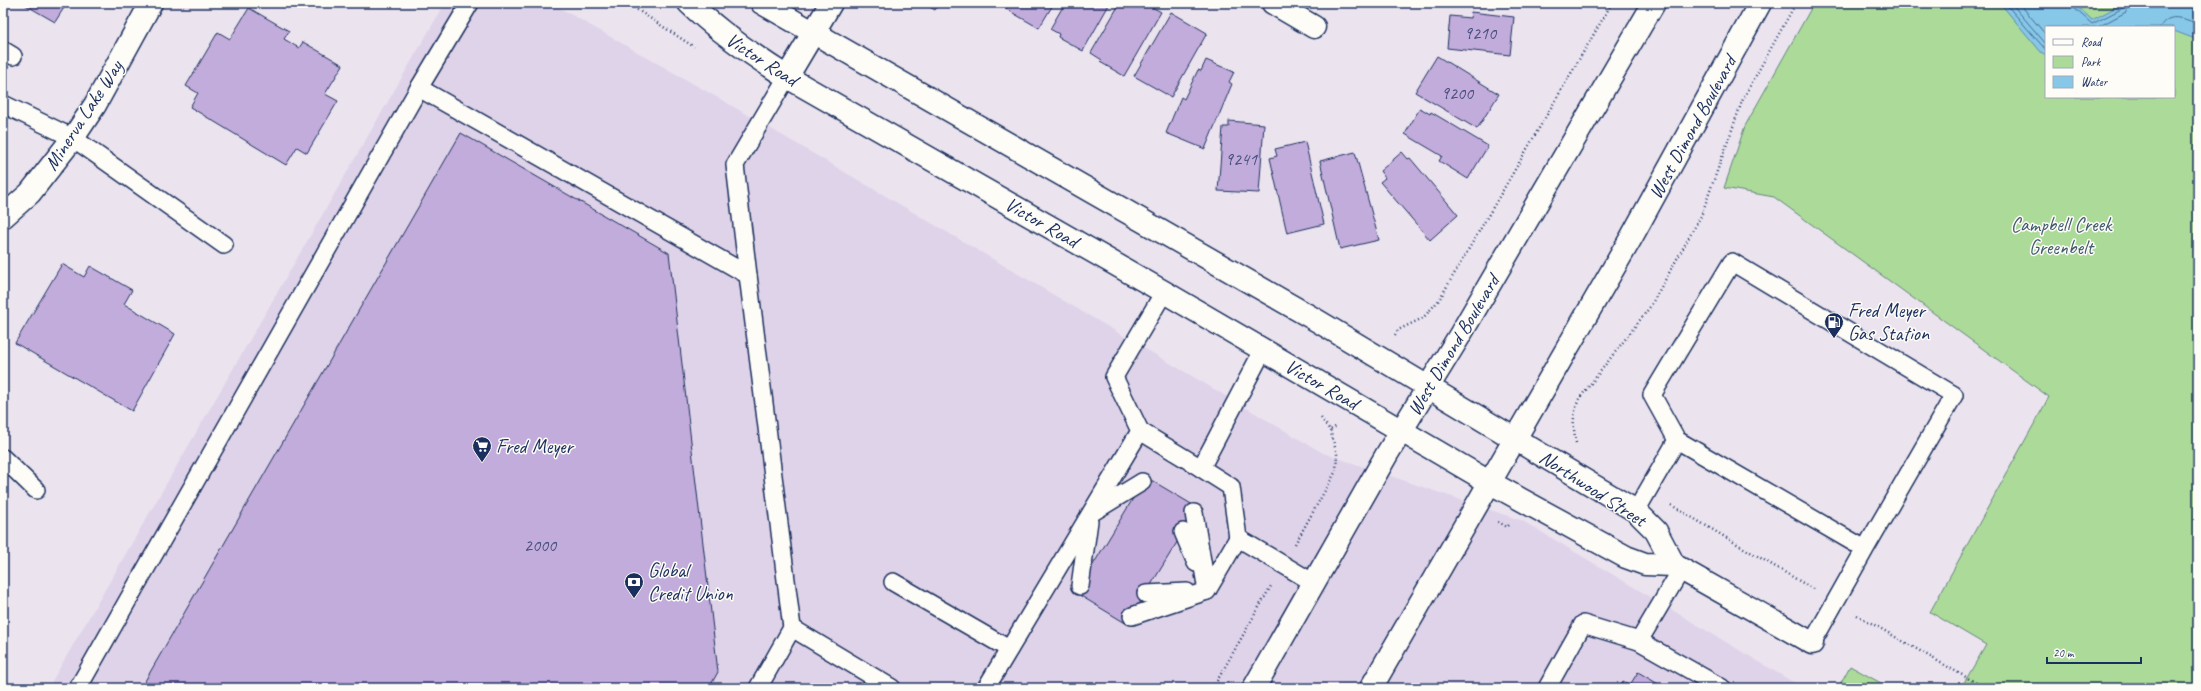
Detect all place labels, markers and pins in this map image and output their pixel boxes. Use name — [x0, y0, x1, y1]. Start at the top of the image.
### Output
place label: Fred Meyer Gas Station — [1848, 298, 1930, 346]
fuel station icon: Fred Meyer Gas Station — [1823, 311, 1845, 339]
place label: Fred Meyer — [496, 434, 574, 459]
supermarket icon: Fred Meyer — [471, 435, 493, 463]
place label: Global Credit Union — [648, 558, 734, 606]
bank icon: Global Credit Union — [623, 571, 645, 599]

